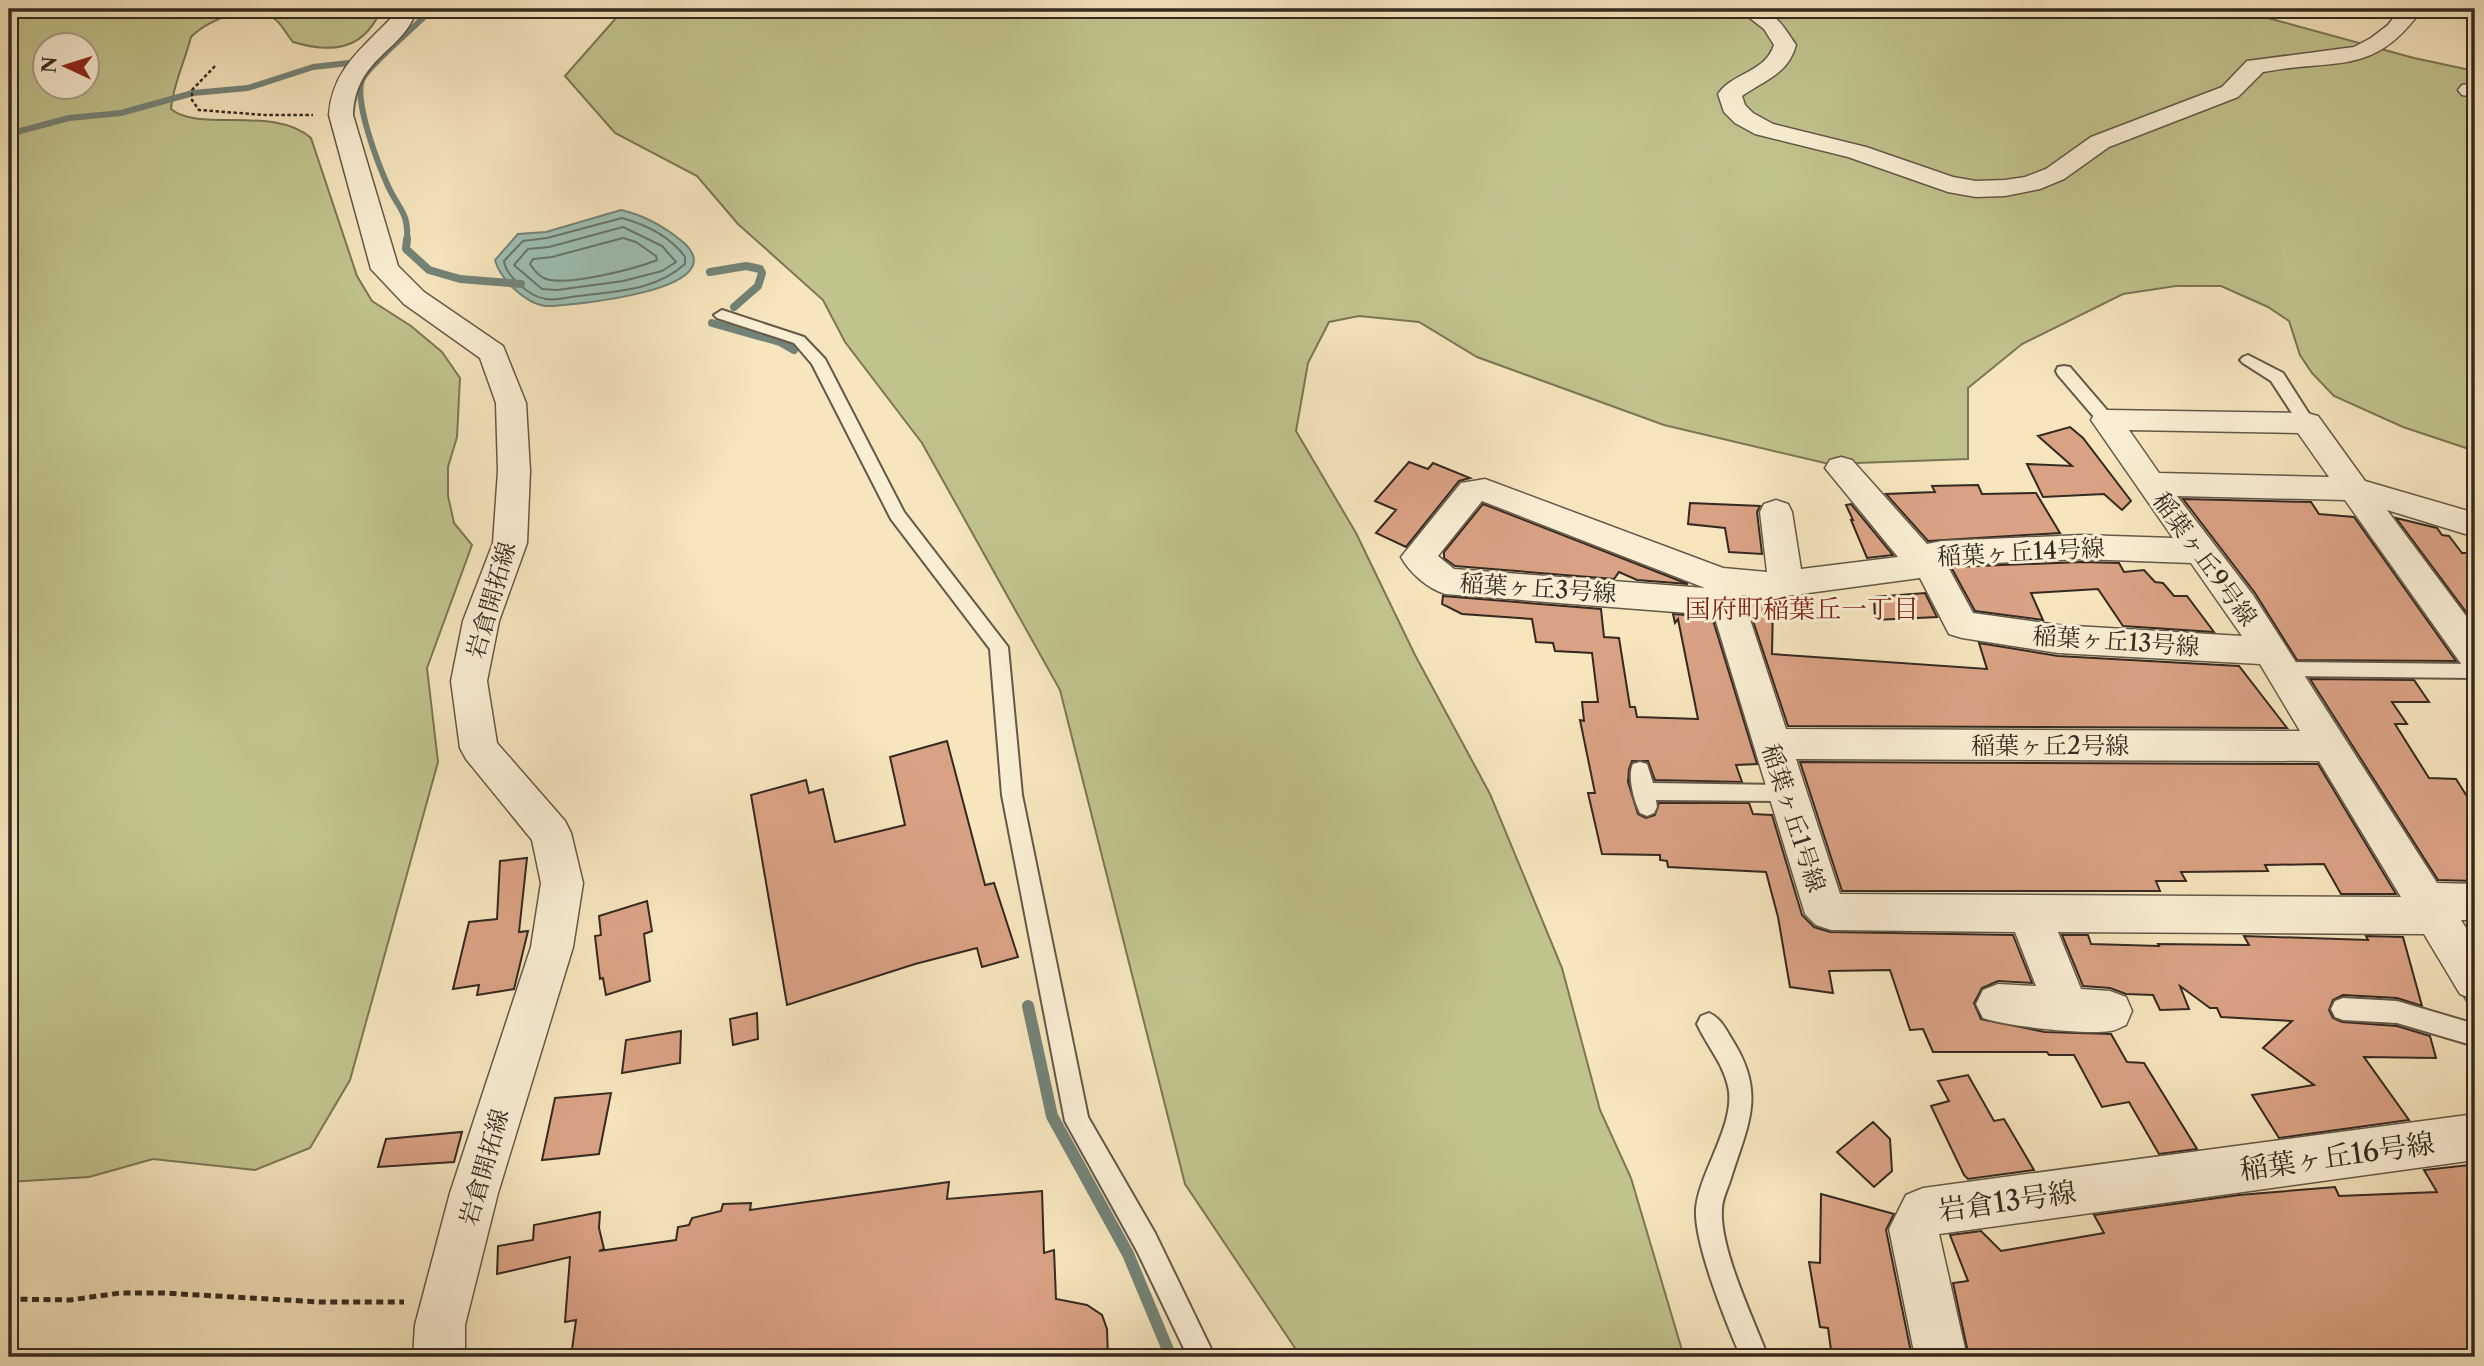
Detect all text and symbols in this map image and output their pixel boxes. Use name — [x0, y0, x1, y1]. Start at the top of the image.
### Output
north arrow — [32, 32, 102, 102]
text: N — [37, 56, 62, 74]
street label: 稲葉ヶ丘9号線 — [2147, 487, 2263, 631]
street label: 稲葉ヶ丘14号線 — [1936, 533, 2106, 571]
street label: 岩倉開拓線 — [461, 538, 521, 662]
street label: 稲葉ヶ丘3号線 — [1459, 568, 1617, 608]
district label: 国府町稲葉丘一丁目 — [1685, 593, 1919, 625]
street label: 稲葉ヶ丘13号線 — [2032, 621, 2200, 661]
street label: 稲葉ヶ丘2号線 — [1971, 731, 2129, 760]
street label: 稲葉ヶ丘1号線 — [1756, 740, 1832, 896]
street label: 岩倉開拓線 — [454, 1105, 514, 1229]
street label: 稲葉ヶ丘16号線 — [2238, 1126, 2436, 1186]
street label: 岩倉13号線 — [1936, 1174, 2078, 1228]

